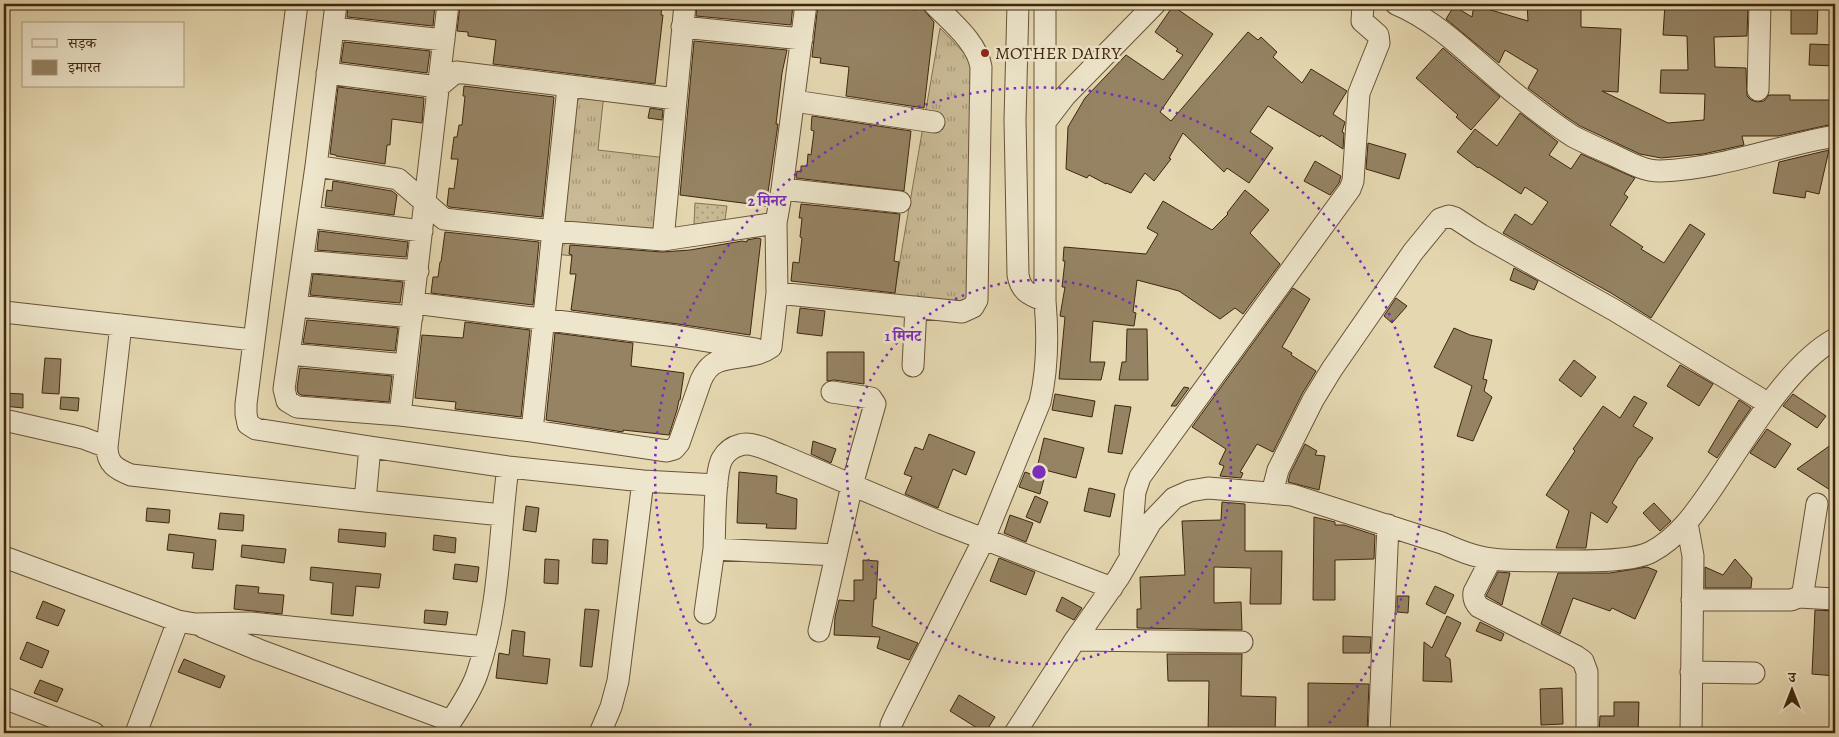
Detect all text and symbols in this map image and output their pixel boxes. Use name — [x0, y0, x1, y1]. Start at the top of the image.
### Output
legend — [22, 22, 185, 88]
text: सड़क — [67, 33, 97, 53]
place label: MOTHER DAIRY — [995, 41, 1122, 65]
marker: MOTHER DAIRY — [979, 47, 991, 59]
text: इमारत — [67, 57, 102, 77]
text: 2 मिनट — [748, 191, 788, 211]
text: 1 मिनट — [885, 326, 923, 346]
centre of rings — [1030, 463, 1048, 481]
north arrow — [1766, 664, 1816, 714]
text: उ — [1787, 668, 1796, 687]

